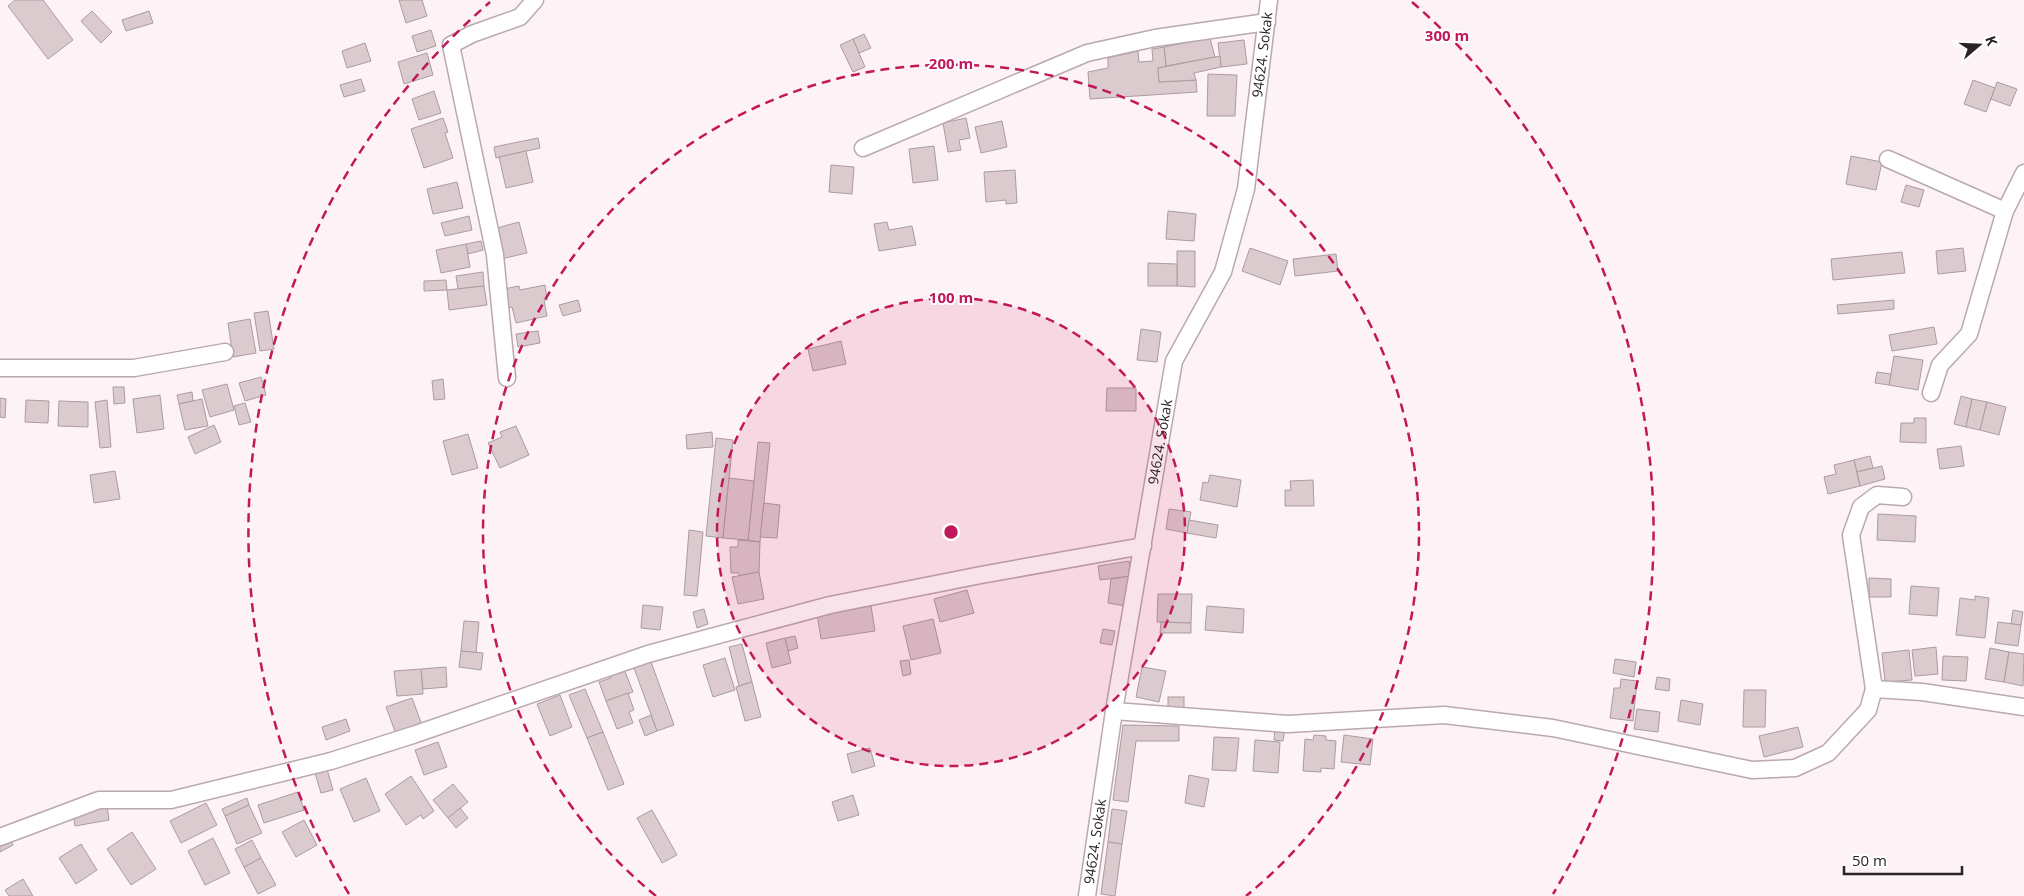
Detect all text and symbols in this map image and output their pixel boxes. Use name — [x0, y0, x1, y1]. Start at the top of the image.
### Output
street label: 94624. Sokak — [1247, 10, 1277, 99]
north arrow — [1954, 20, 2004, 70]
text: 300 m — [1425, 25, 1469, 45]
text: K — [1981, 33, 2002, 49]
text: 200 m — [929, 53, 973, 73]
text: 100 m — [929, 287, 973, 307]
street label: 94624. Sokak — [1143, 397, 1176, 486]
centre of rings — [942, 523, 960, 541]
street label: 94624. Sokak — [1079, 797, 1110, 885]
scale bar — [1844, 844, 1962, 876]
text: 50 m — [1852, 850, 1887, 870]

